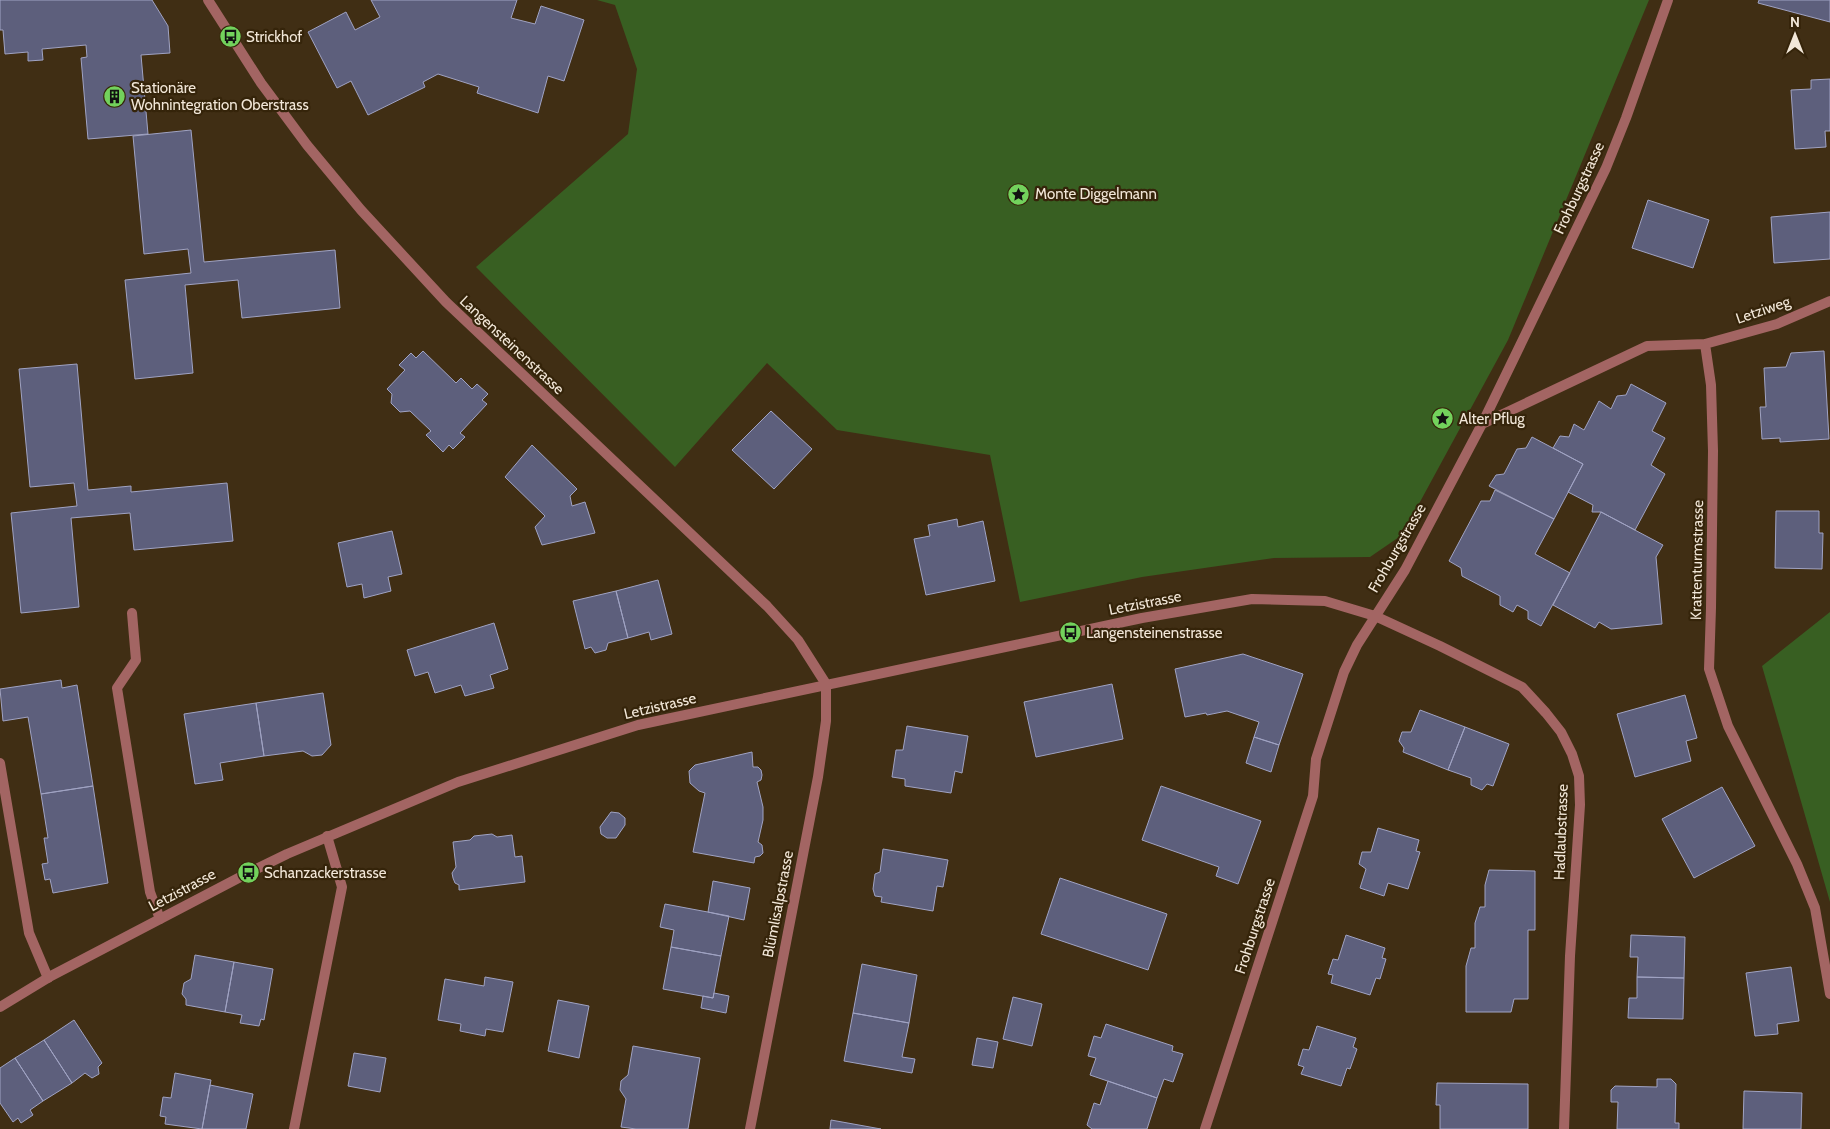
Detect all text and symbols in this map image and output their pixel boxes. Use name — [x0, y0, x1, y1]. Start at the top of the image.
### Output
north arrow — [1770, 10, 1820, 60]
text: N — [1790, 13, 1800, 31]
bus stop icon: Strickhof — [218, 25, 242, 49]
place label: Strickhof — [246, 28, 302, 46]
place label: Stationäre Wohnintegration Oberstrass — [131, 79, 309, 114]
building icon: Stationäre Wohnintegration Oberstrass — [103, 85, 127, 109]
street label: Frohburgstrasse — [1550, 139, 1608, 237]
place icon: Monte Diggelmann — [1007, 182, 1031, 206]
place label: Monte Diggelmann — [1035, 185, 1157, 203]
street label: Langensteinenstrasse — [456, 292, 568, 398]
street label: Letziweg — [1733, 292, 1793, 328]
place icon: Alter Pflug — [1431, 407, 1455, 431]
place label: Alter Pflug — [1459, 410, 1525, 428]
street label: Krattenturmstrasse — [1687, 499, 1707, 620]
street label: Frohburgstrasse — [1364, 500, 1430, 596]
street label: Letzistrasse — [1107, 587, 1183, 619]
bus stop icon: Langensteinenstrasse — [1058, 621, 1082, 645]
place label: Langensteinenstrasse — [1086, 624, 1223, 642]
street label: Letzistrasse — [622, 689, 698, 723]
street label: Hadlaubstrasse — [1550, 783, 1572, 880]
street label: Blümlisalpstrasse — [759, 849, 797, 959]
bus stop icon: Schanzackerstrasse — [236, 861, 260, 885]
place label: Schanzackerstrasse — [264, 864, 387, 882]
street label: Letzistrasse — [145, 865, 219, 915]
street label: Frohburgstrasse — [1231, 876, 1279, 976]

